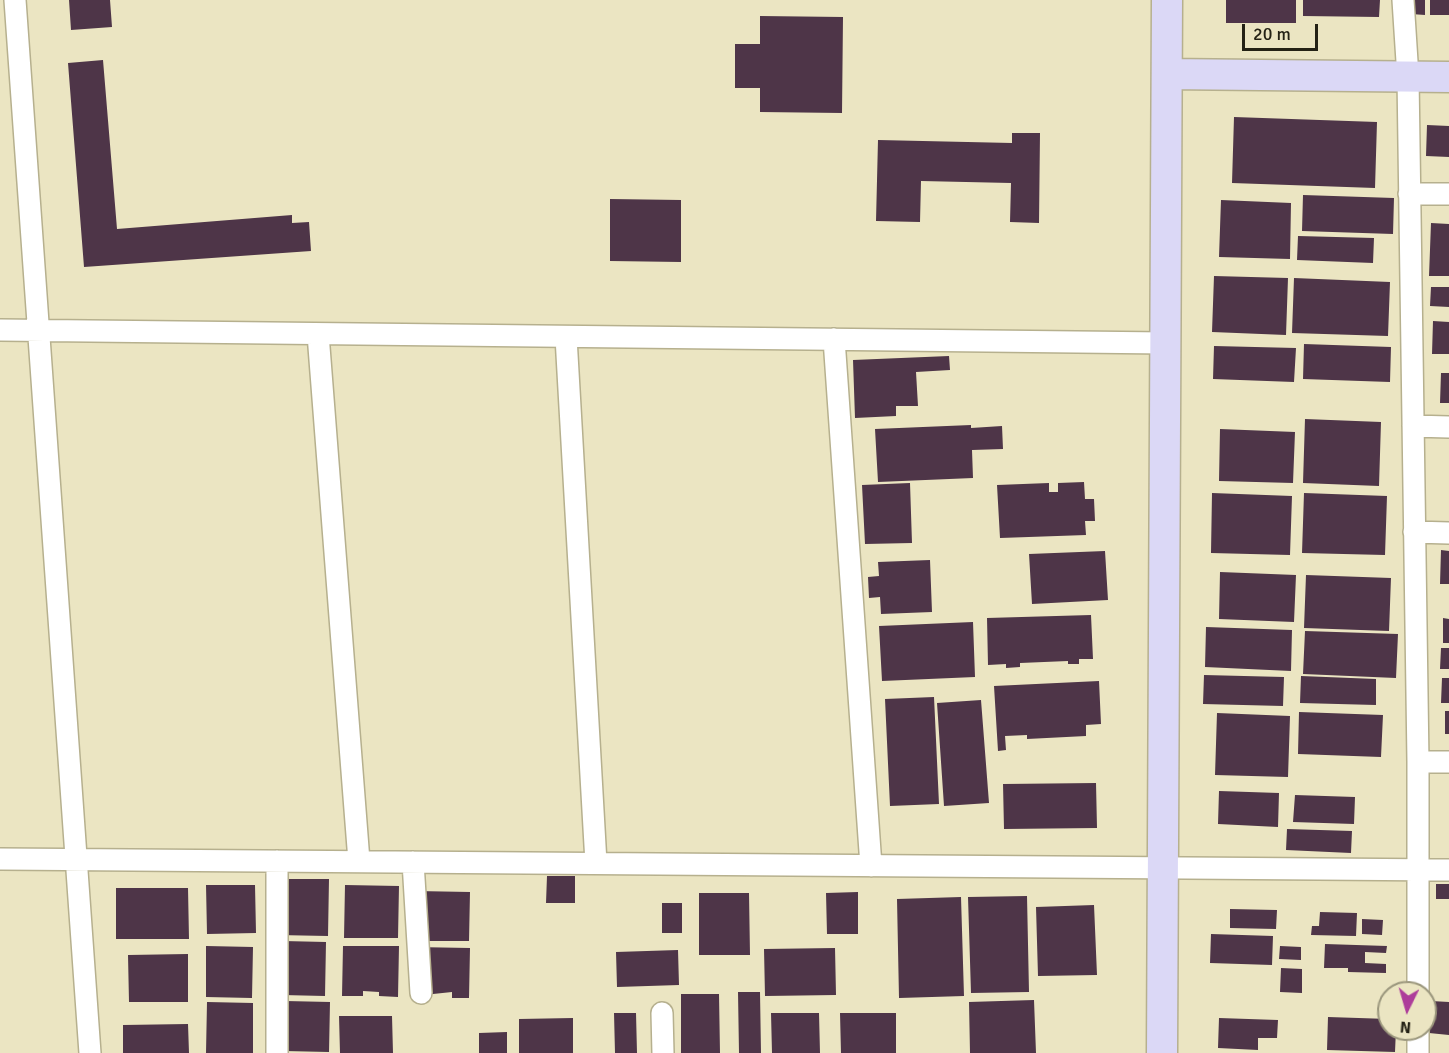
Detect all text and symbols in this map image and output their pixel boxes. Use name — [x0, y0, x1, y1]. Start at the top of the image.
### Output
scale bar — [1245, 12, 1322, 50]
text: 20 m — [1253, 23, 1291, 45]
north arrow — [1377, 981, 1437, 1041]
text: N — [1399, 1016, 1412, 1037]

